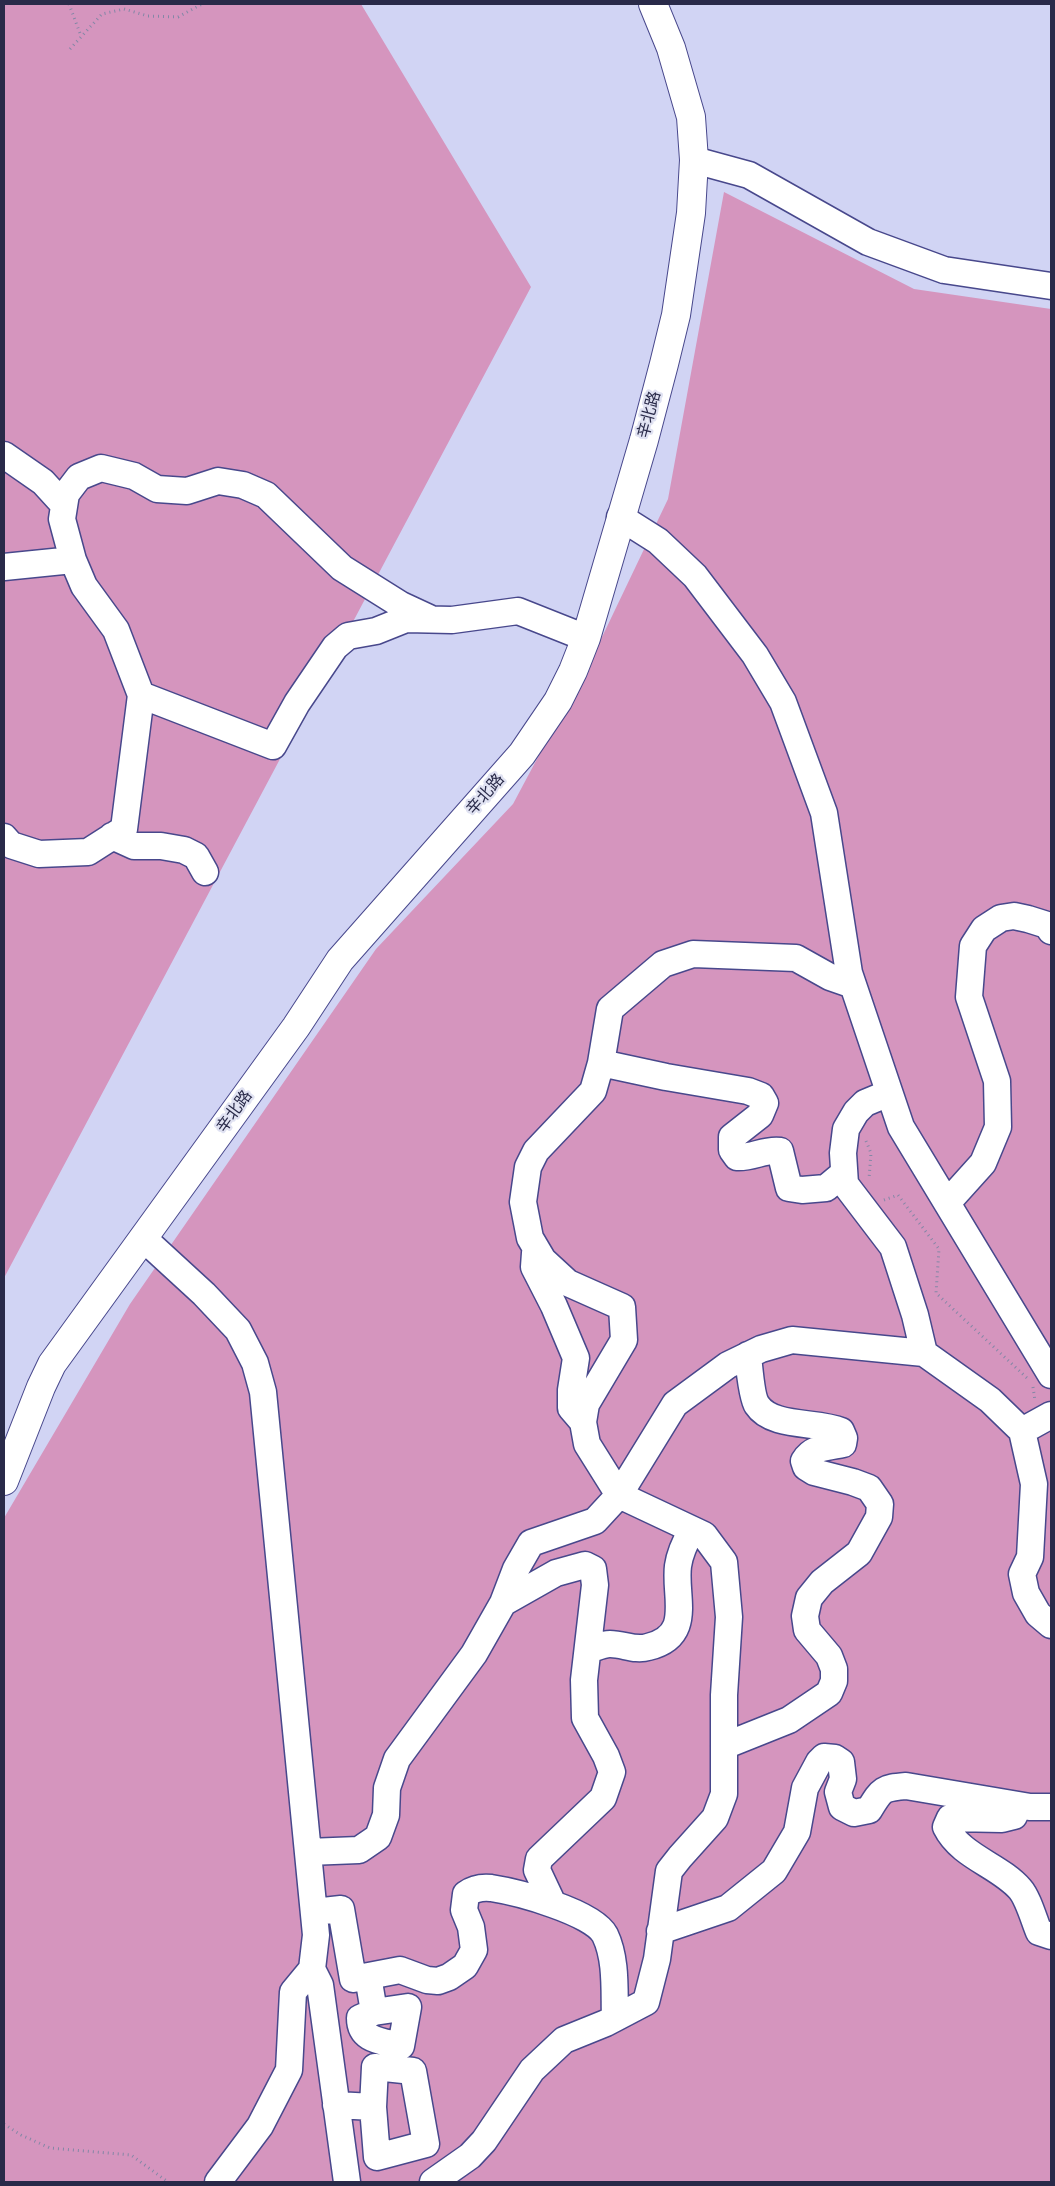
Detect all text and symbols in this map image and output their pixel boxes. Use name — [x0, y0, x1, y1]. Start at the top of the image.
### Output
street label: 辛北路 — [635, 389, 665, 441]
street label: 辛北路 — [463, 771, 509, 819]
street label: 辛北路 — [213, 1087, 257, 1137]

